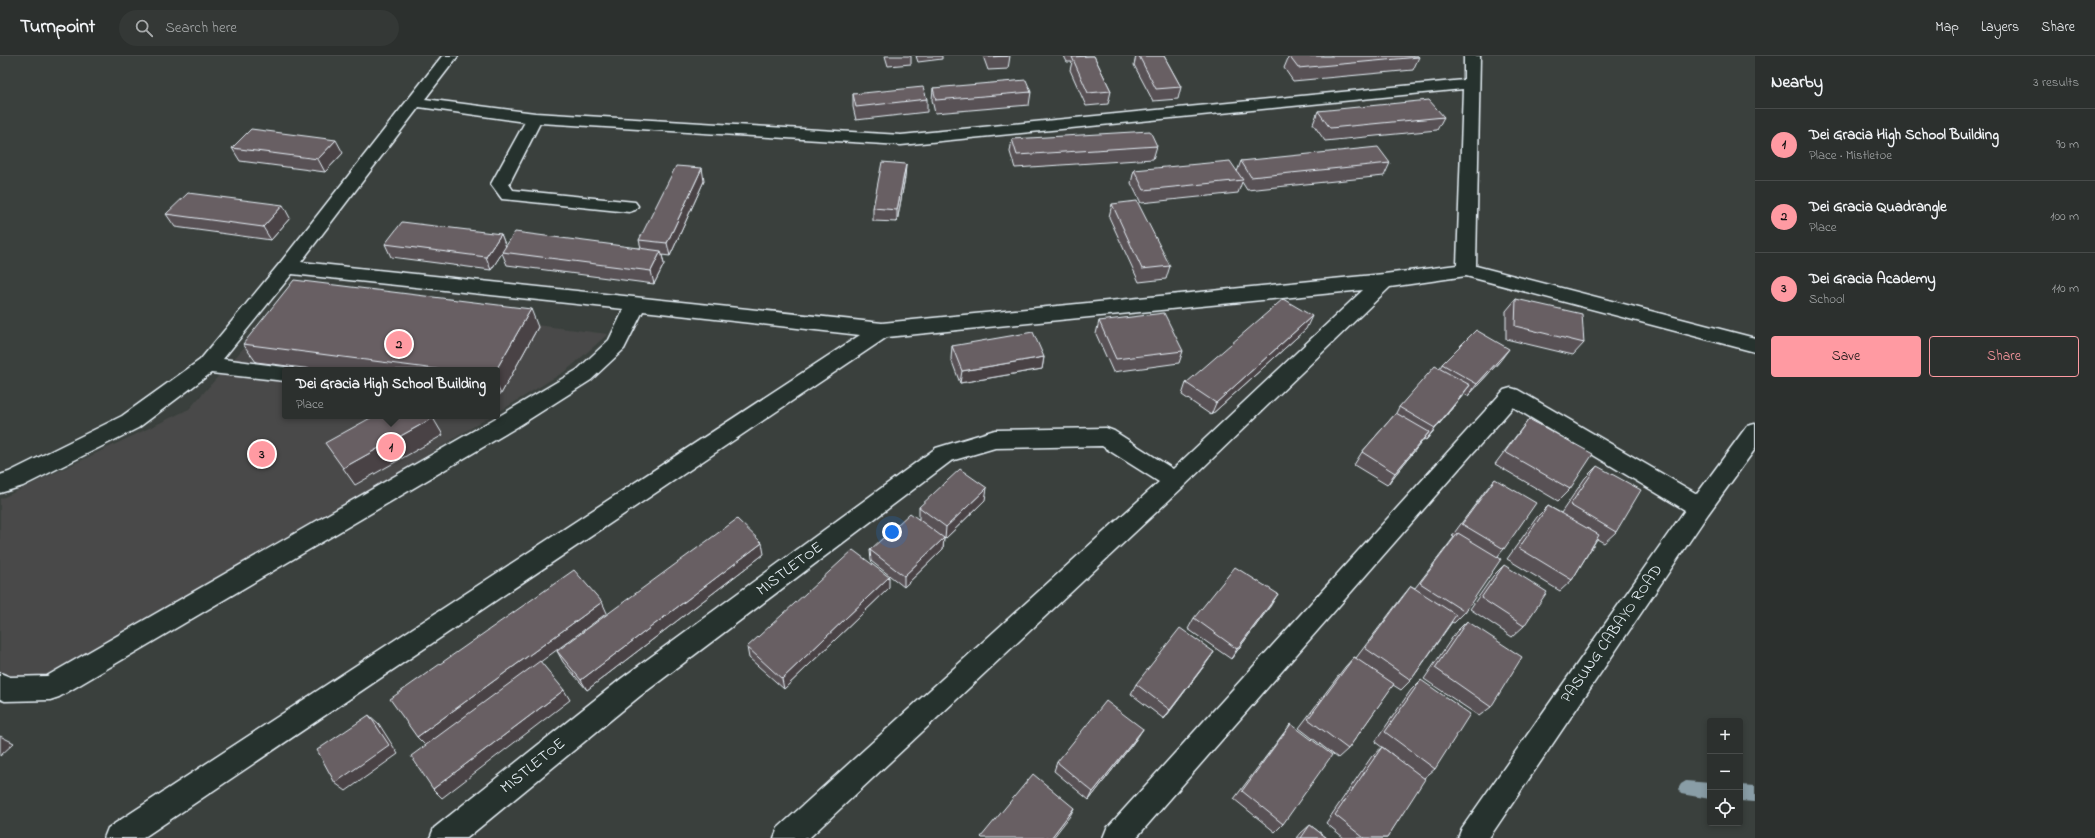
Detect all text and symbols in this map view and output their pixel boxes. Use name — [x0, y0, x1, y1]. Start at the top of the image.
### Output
search box — [119, 10, 399, 46]
text: Turnpoint — [20, 14, 95, 41]
icon: search — [133, 17, 155, 39]
text: Search here — [165, 17, 237, 39]
text: Map — [1935, 17, 1959, 38]
text: Layers — [1981, 17, 2019, 38]
text: Share — [2041, 17, 2075, 38]
text: Nearby — [1771, 70, 1823, 95]
text: 3 results — [2033, 73, 2079, 92]
text: Dei Gracia High School Building — [1809, 124, 1999, 146]
text: 1 — [1782, 135, 1786, 154]
text: 90 m — [2056, 135, 2079, 154]
text: Place · Mistletoe — [1809, 146, 1892, 165]
text: Dei Gracia Quadrangle — [1809, 196, 1947, 218]
text: 2 — [1781, 207, 1787, 226]
text: 100 m — [2050, 207, 2079, 226]
text: Place — [1809, 218, 1837, 237]
text: Dei Gracia Academy — [1809, 268, 1936, 290]
text: 3 — [1781, 279, 1787, 298]
text: 110 m — [2052, 279, 2079, 298]
text: School — [1809, 290, 1845, 309]
pin: 2 — [386, 329, 412, 359]
button: Save — [1771, 336, 1921, 377]
button: Share — [1929, 336, 2079, 377]
popup — [282, 367, 500, 419]
text: Dei Gracia High School Building — [296, 373, 486, 395]
text: Place — [296, 395, 324, 414]
pin: 1 — [378, 432, 404, 462]
pin: 3 — [249, 439, 275, 469]
your location — [882, 522, 902, 542]
street label: MISTLETOE — [752, 536, 828, 602]
street label: PASUNG CABAYO ROAD — [1555, 560, 1669, 708]
map controls — [1707, 718, 1743, 826]
button: + — [1707, 718, 1743, 754]
street label: MISTLETOE — [495, 732, 571, 800]
button: − — [1707, 754, 1743, 790]
button: locate — [1707, 790, 1743, 826]

